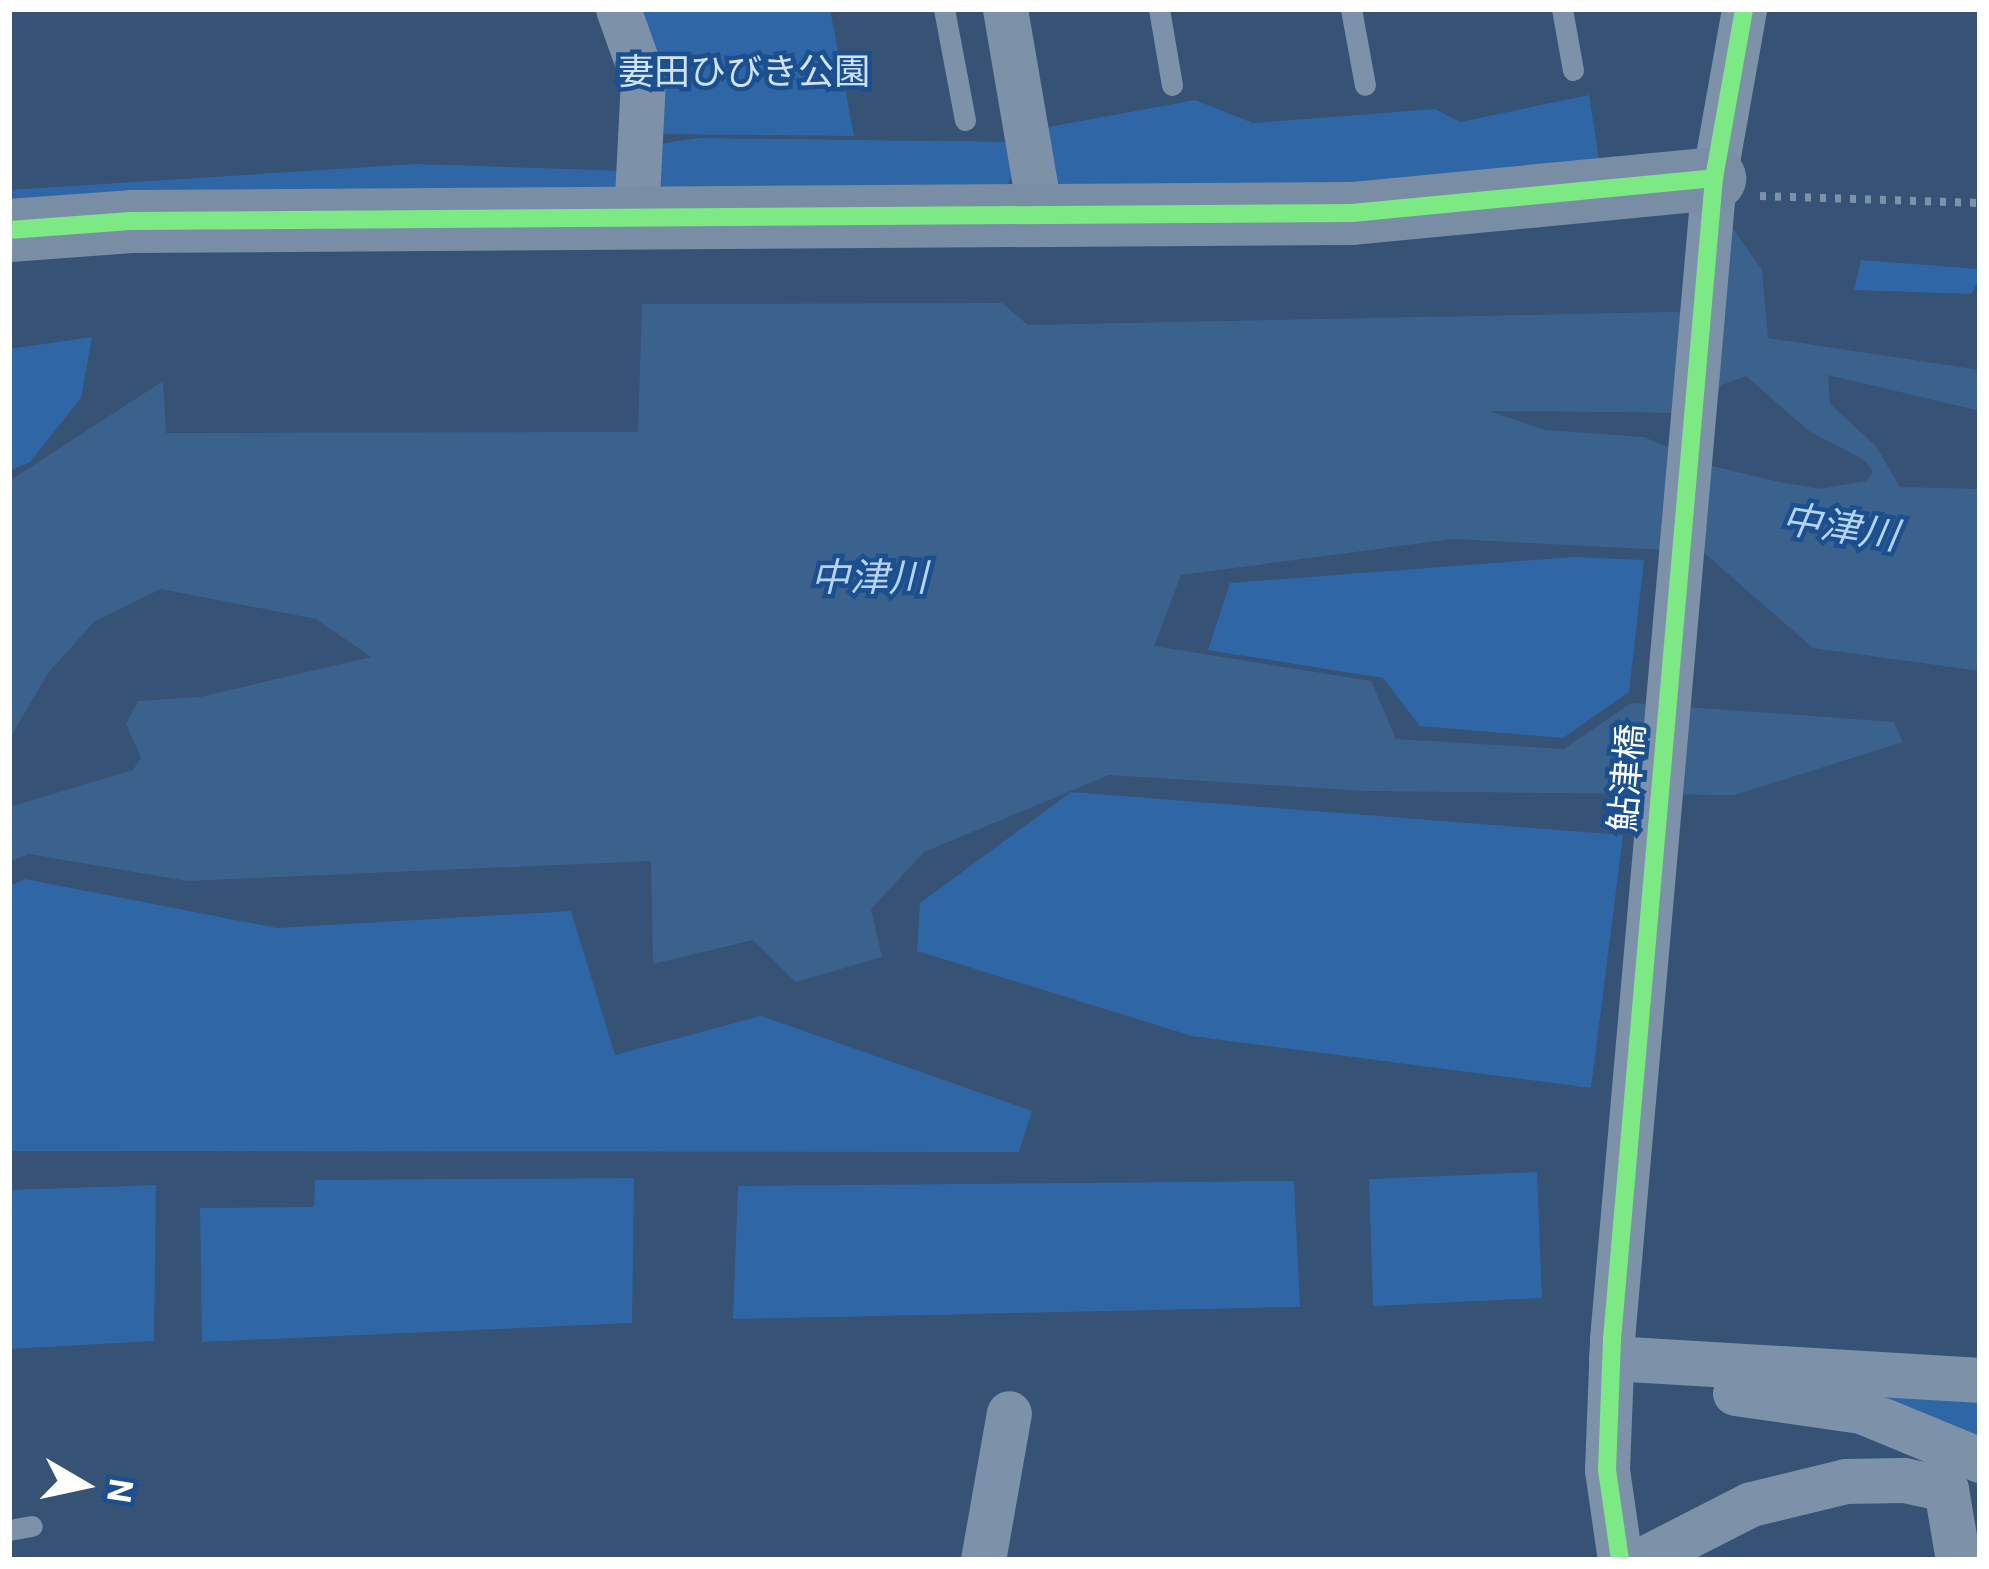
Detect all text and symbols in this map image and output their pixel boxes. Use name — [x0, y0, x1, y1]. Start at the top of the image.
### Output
park label: 妻田ひびき公園 — [618, 51, 870, 95]
water label: 中津川 — [1779, 496, 1901, 560]
water label: 中津川 — [811, 555, 927, 601]
street label: 鮎津橋 — [1602, 722, 1654, 834]
north arrow — [24, 1425, 144, 1545]
text: N — [99, 1476, 141, 1505]

